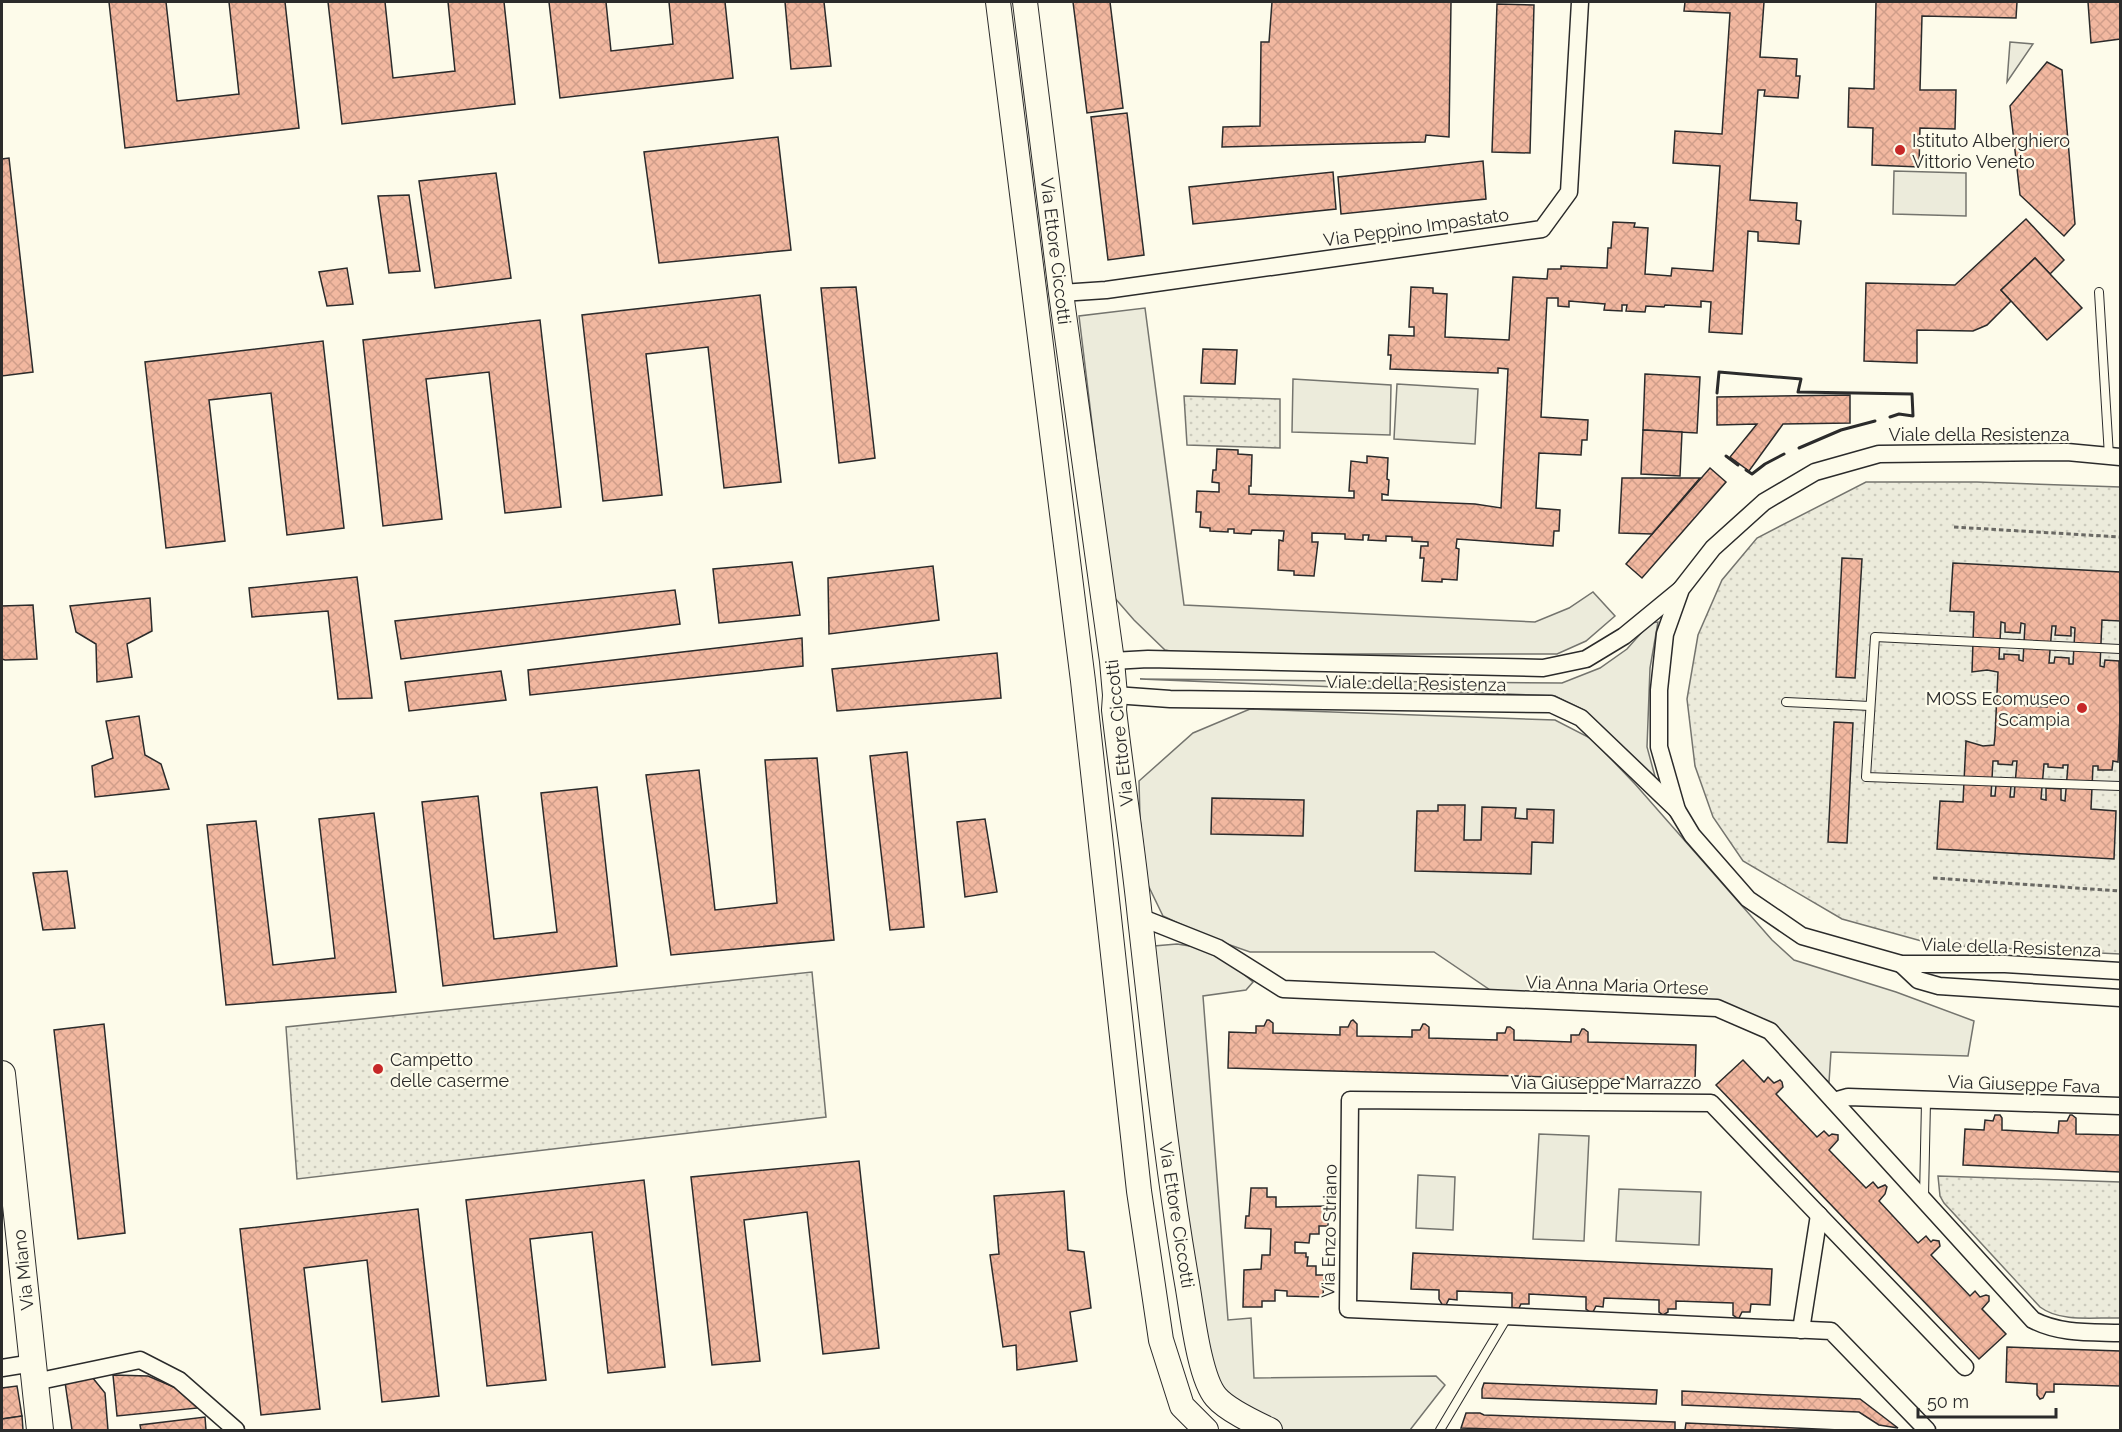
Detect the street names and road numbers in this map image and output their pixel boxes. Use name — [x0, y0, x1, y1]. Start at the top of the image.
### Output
street label: Via Ettore Ciccotti — [1037, 176, 1075, 326]
street label: Via Peppino Impastato — [1322, 204, 1510, 250]
street label: Viale della Resistenza — [1889, 424, 2069, 445]
street label: Via Ettore Ciccotti — [1101, 659, 1137, 807]
street label: Viale della Resistenza — [1325, 671, 1507, 695]
street label: Viale della Resistenza — [1920, 933, 2102, 961]
street label: Via Anna Maria Ortese — [1525, 971, 1709, 999]
street label: Via Giuseppe Fava — [1947, 1071, 2101, 1097]
street label: Via Giuseppe Marrazzo — [1511, 1072, 1702, 1093]
street label: Via Ettore Ciccotti — [1155, 1140, 1199, 1290]
street label: Via Enzo Striano — [1317, 1164, 1341, 1298]
street label: Via Miano — [8, 1228, 38, 1312]

